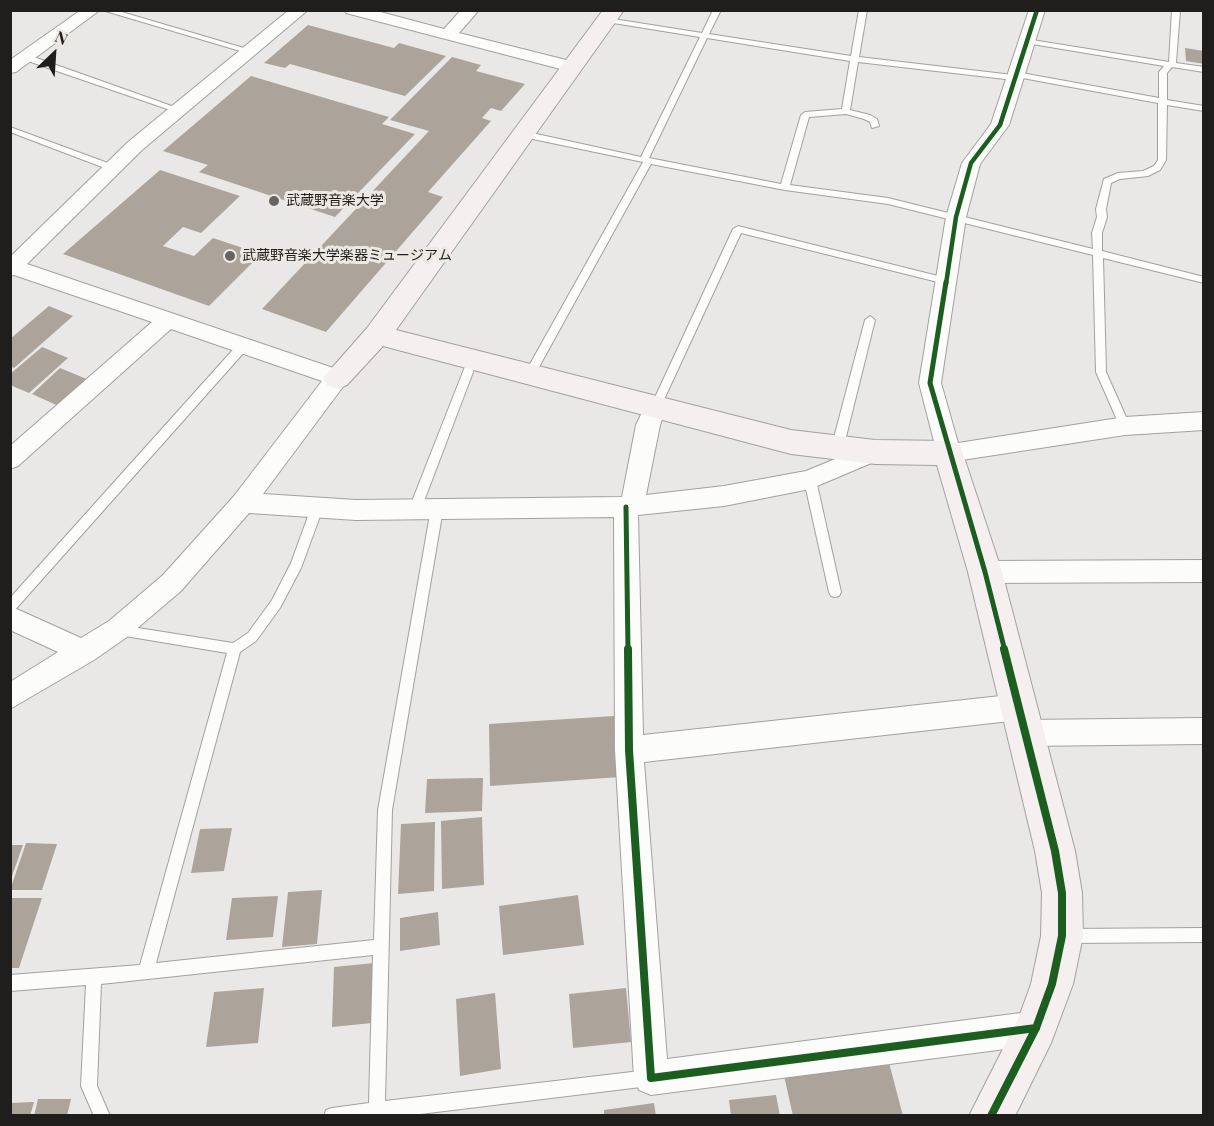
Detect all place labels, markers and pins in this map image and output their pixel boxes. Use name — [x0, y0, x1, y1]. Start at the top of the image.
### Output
place label: 武蔵野音楽大学 — [286, 193, 384, 209]
marker: 武蔵野音楽大学 — [267, 194, 281, 208]
place label: 武蔵野音楽大学楽器ミュージアム — [242, 248, 452, 264]
marker: 武蔵野音楽大学楽器ミュージアム — [223, 249, 237, 263]

